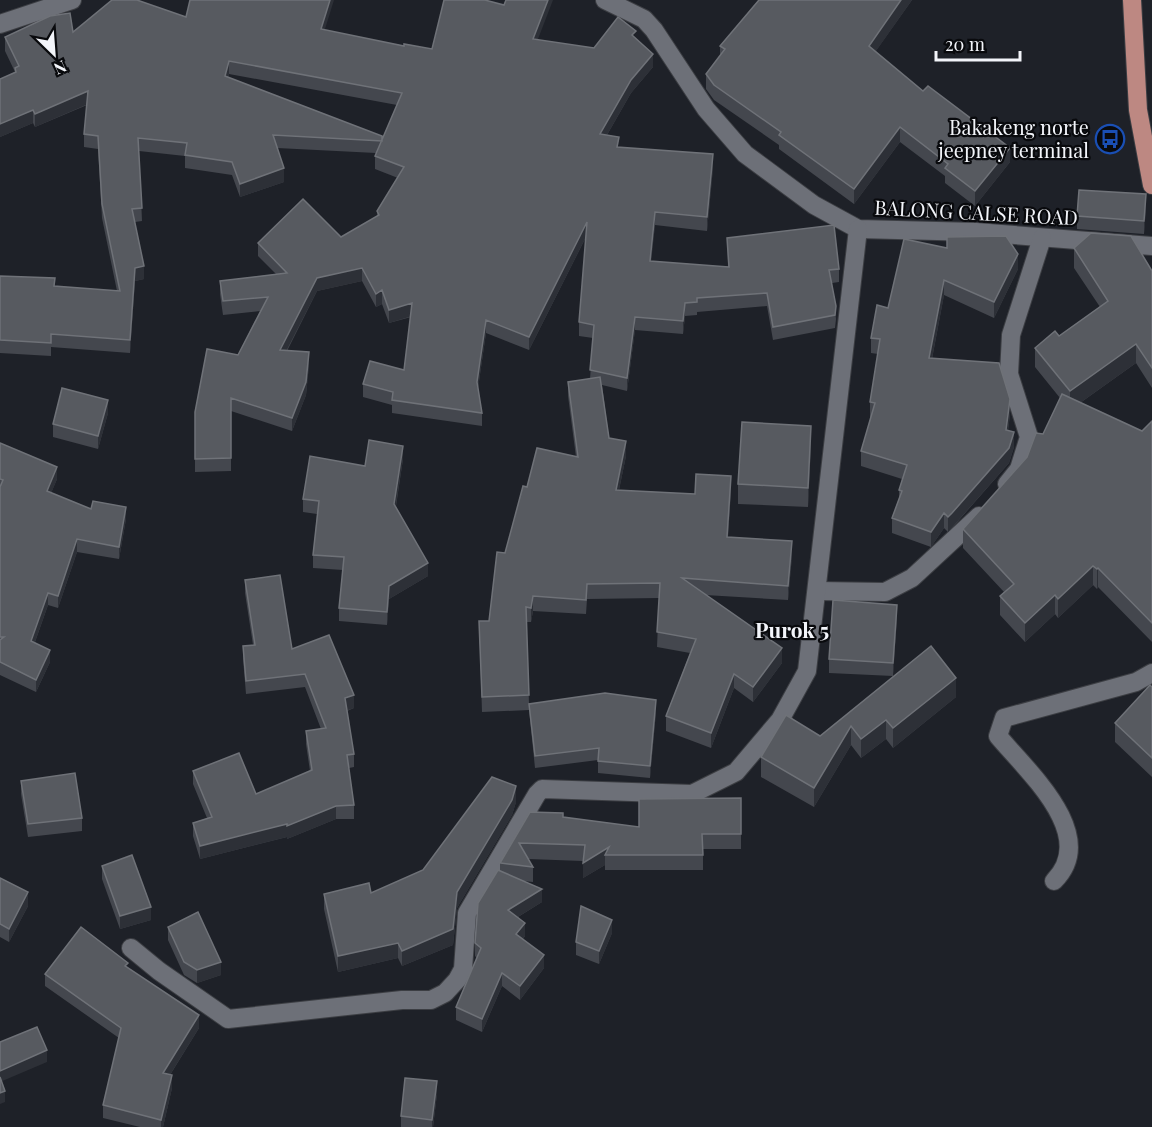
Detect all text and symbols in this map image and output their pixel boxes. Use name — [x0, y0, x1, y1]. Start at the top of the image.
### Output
north arrow — [24, 24, 84, 84]
scale bar — [936, 24, 1020, 62]
text: 20 m — [945, 32, 985, 56]
text: N — [50, 56, 70, 80]
place label: Bakakeng norte jeepney terminal — [937, 113, 1089, 163]
bus stop icon: Bakakeng norte jeepney terminal — [1094, 123, 1126, 155]
street label: BALONG CALSE ROAD — [874, 193, 1079, 230]
district label: Purok 5 — [755, 615, 829, 643]

